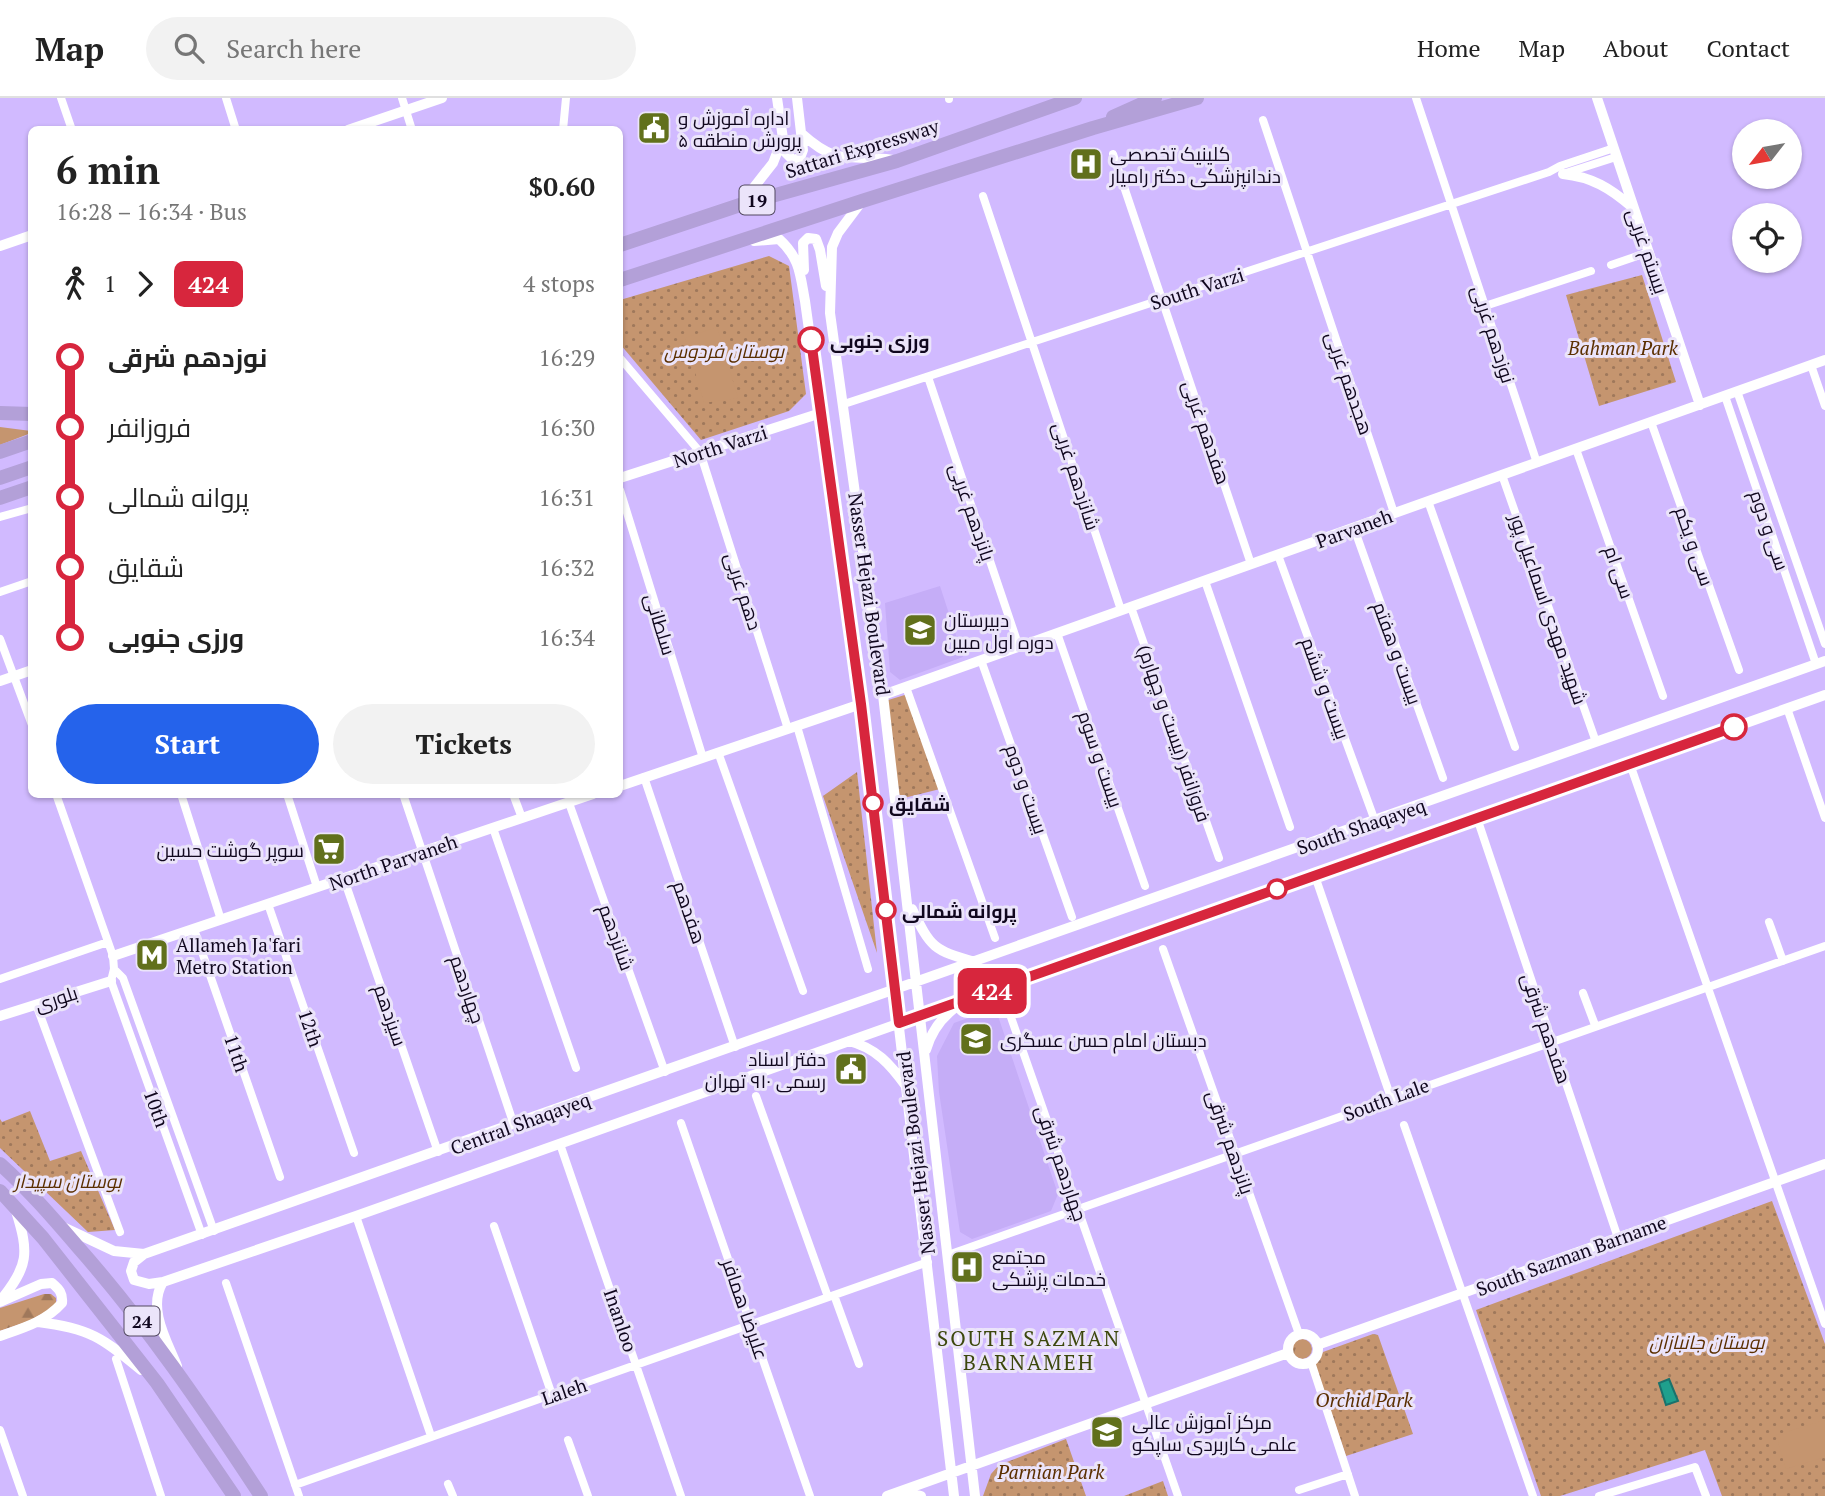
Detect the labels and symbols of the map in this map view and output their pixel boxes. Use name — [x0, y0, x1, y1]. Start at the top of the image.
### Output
place label: اداره آموزش و پرورش منطقه ۵ — [678, 105, 802, 153]
public building icon: اداره آموزش و پرورش منطقه ۵ — [635, 109, 673, 147]
street label: Sattari Expressway — [782, 113, 942, 183]
north arrow — [1732, 119, 1802, 189]
place label: کلینیک تخصصی دندانپزشکی دکتر رامیار — [1109, 141, 1281, 189]
hospital icon: کلینیک تخصصی دندانپزشکی دکتر رامیار — [1067, 145, 1105, 183]
road number: 19 — [740, 186, 774, 214]
street label: بیستم غربی — [1620, 205, 1674, 298]
street label: South Varzi — [1147, 261, 1247, 315]
street label: نوزدهم غربی — [1465, 282, 1522, 387]
marker: ورزی جنوبی — [798, 327, 824, 353]
place label: ورزی جنوبی — [830, 328, 929, 354]
street label: هجدهم غربی — [1319, 328, 1379, 439]
park label: Bahman Park — [1567, 335, 1679, 360]
park label: بوستان فردوس — [664, 338, 785, 363]
street label: هفدهم غربی — [1176, 377, 1236, 488]
street label: North Varzi — [670, 419, 770, 473]
street label: شانزدهم غربی — [1046, 419, 1106, 534]
street label: پانزدهم غربی — [943, 460, 1001, 565]
street label: سی و دوم — [1743, 486, 1795, 574]
street label: Nasser Hejazi Boulevard — [843, 491, 897, 697]
street label: Parvaneh — [1312, 503, 1396, 553]
street label: سی و یکم — [1668, 503, 1720, 590]
street label: شهید مهدی اسماعیل پور — [1503, 509, 1593, 708]
street label: سی ام — [1597, 542, 1641, 602]
street label: دهم غربی — [718, 549, 768, 634]
street label: سلطانی — [640, 590, 682, 658]
street label: بیست و هفتم — [1366, 598, 1428, 708]
place label: دبیرستان دوره اول مبین — [944, 607, 1054, 654]
school or university icon: دبیرستان دوره اول مبین — [901, 611, 939, 649]
street label: بیست و ششم — [1294, 634, 1356, 743]
street label: فروزانفر (بیست و چهارم) — [1131, 641, 1217, 826]
street label: بیست و سوم — [1071, 707, 1129, 811]
unlabelled marker — [1721, 714, 1747, 740]
street label: بیست و دوم — [998, 741, 1054, 838]
place label: شقایق — [889, 791, 950, 816]
street label: South Shaqayeq — [1293, 792, 1429, 860]
marker: شقایق — [863, 793, 883, 813]
street label: North Parvaneh — [325, 828, 461, 896]
supermarket icon: سوپر گوشت حسین — [310, 830, 348, 868]
place label: سوپر گوشت حسین — [157, 837, 304, 863]
street label: هفدهم — [666, 877, 712, 947]
unlabelled marker — [1267, 879, 1287, 899]
place label: پروانه شمالی — [902, 898, 1016, 925]
street label: شانزدهم — [592, 900, 641, 974]
marker: پروانه شمالی — [876, 900, 896, 920]
place label: Allameh Ja'fari Metro Station — [176, 932, 301, 979]
metro station icon: Allameh Ja'fari Metro Station — [133, 936, 171, 974]
street label: چهاردهم — [443, 952, 491, 1027]
line badge: 424 — [952, 968, 1032, 1014]
street label: هفدهم شرقی — [1515, 969, 1578, 1087]
street label: بلوری — [31, 979, 81, 1017]
street label: سیزدهم — [367, 981, 413, 1050]
street label: 12th — [293, 1006, 329, 1050]
school or university icon: دبستان امام حسن عسگری — [957, 1020, 995, 1058]
place label: دبستان امام حسن عسگری — [1000, 1027, 1207, 1054]
street label: 11th — [219, 1031, 255, 1075]
place label: دفتر اسناد رسمی ۹۱۰ تهران — [705, 1046, 826, 1093]
street label: Nasser Hejazi Boulevard — [890, 1049, 940, 1256]
public building icon: دفتر اسناد رسمی ۹۱۰ تهران — [832, 1050, 870, 1088]
street label: South Lale — [1340, 1072, 1432, 1126]
street label: 10th — [139, 1086, 175, 1130]
street label: Central Shaqayeq — [447, 1086, 594, 1160]
street label: پانزدهم شرقی — [1200, 1087, 1260, 1198]
street label: چهاردهم شرقی — [1029, 1102, 1093, 1225]
park label: بوستان سپیدار — [12, 1168, 123, 1194]
street label: South Sazman Barname — [1472, 1209, 1670, 1301]
place label: مجتمع خدمات پزشکی — [992, 1244, 1106, 1292]
hospital icon: مجتمع خدمات پزشکی — [948, 1248, 986, 1286]
street label: علیرضا همافر — [717, 1254, 775, 1363]
street label: Inanloo — [599, 1285, 643, 1355]
road number: 24 — [124, 1306, 160, 1336]
district label: SOUTH SAZMAN BARNAMEH — [937, 1324, 1121, 1376]
park label: بوستان جانبازان — [1649, 1329, 1766, 1354]
street label: Laleh — [538, 1372, 590, 1410]
park label: Orchid Park — [1315, 1387, 1414, 1412]
place label: مرکز آموزش عالی علمی کاربردی ساپکو — [1132, 1409, 1297, 1457]
school or university icon: مرکز آموزش عالی علمی کاربردی ساپکو — [1088, 1413, 1126, 1451]
park label: Parnian Park — [997, 1459, 1105, 1484]

